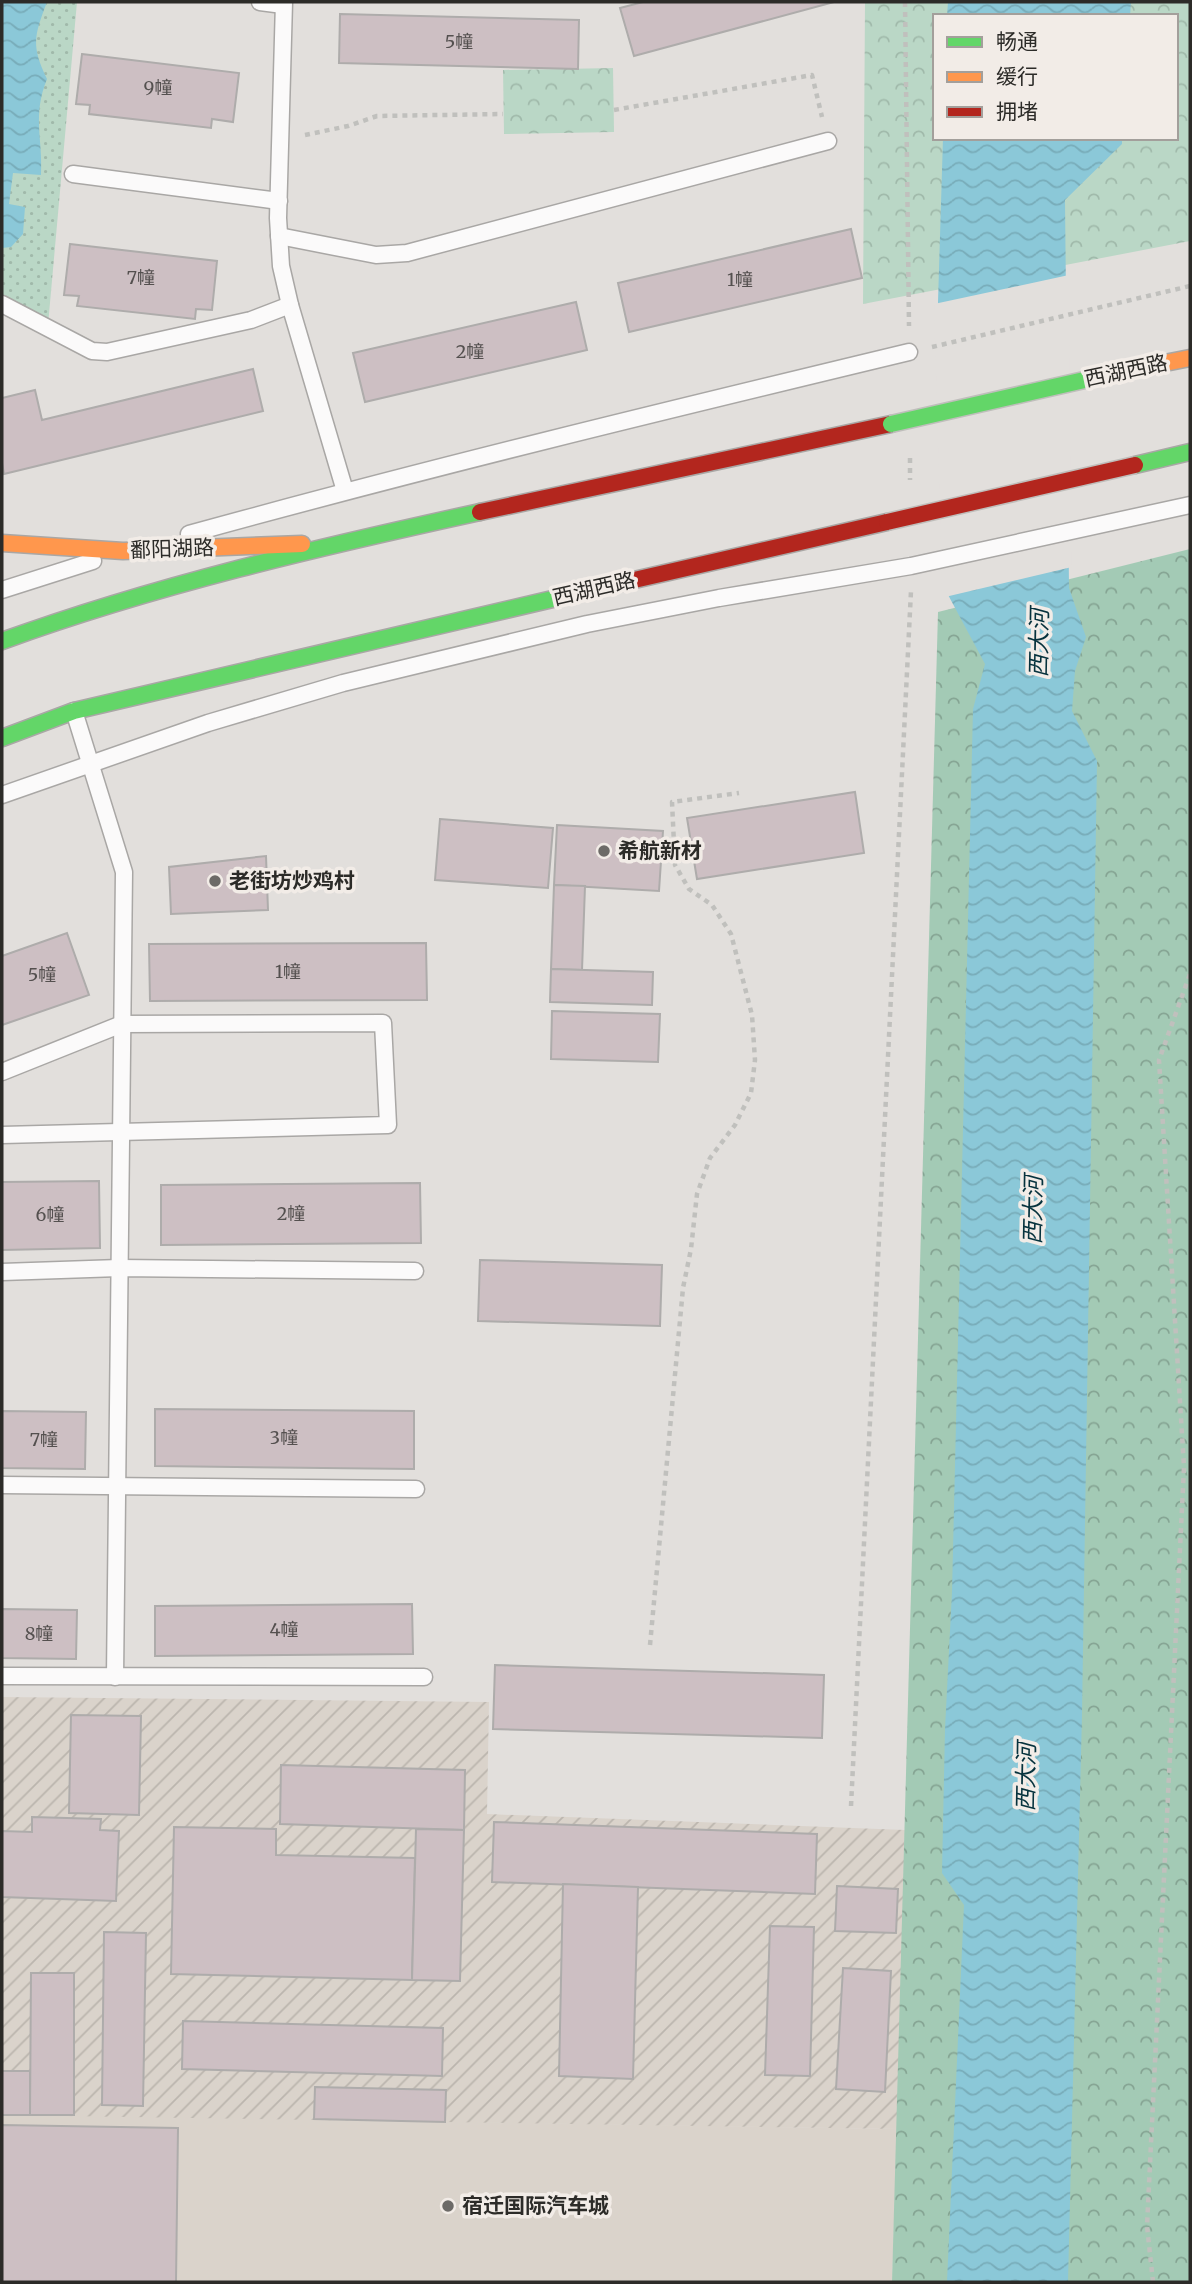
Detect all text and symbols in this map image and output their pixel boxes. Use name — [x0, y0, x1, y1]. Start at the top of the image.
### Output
legend — [933, 14, 1178, 140]
text: 畅通 — [996, 28, 1038, 55]
house number: 5幢 — [445, 30, 473, 53]
text: 缓行 — [996, 63, 1038, 90]
house number: 9幢 — [144, 76, 172, 99]
text: 拥堵 — [996, 98, 1038, 125]
house number: 7幢 — [127, 266, 155, 289]
house number: 1幢 — [727, 268, 753, 291]
house number: 2幢 — [456, 340, 484, 363]
street label: 西湖西路 — [1082, 349, 1170, 392]
street label: 鄱阳湖路 — [130, 534, 214, 563]
street label: 西湖西路 — [550, 566, 638, 611]
water label: 西大河 — [1023, 604, 1054, 678]
place label: 希航新材 — [618, 837, 702, 864]
marker: 希航新材 — [596, 843, 612, 859]
place label: 老街坊炒鸡村 — [229, 867, 355, 894]
marker: 老街坊炒鸡村 — [207, 873, 223, 889]
house number: 1幢 — [275, 960, 301, 983]
house number: 5幢 — [28, 963, 56, 986]
water label: 西大河 — [1017, 1171, 1048, 1245]
house number: 2幢 — [277, 1202, 305, 1225]
house number: 6幢 — [36, 1203, 64, 1226]
house number: 3幢 — [270, 1426, 298, 1449]
house number: 7幢 — [30, 1428, 58, 1451]
house number: 4幢 — [269, 1618, 299, 1641]
house number: 8幢 — [25, 1622, 53, 1645]
water label: 西大河 — [1010, 1738, 1041, 1812]
place label: 宿迁国际汽车城 — [462, 2192, 609, 2219]
marker: 宿迁国际汽车城 — [440, 2198, 456, 2214]

